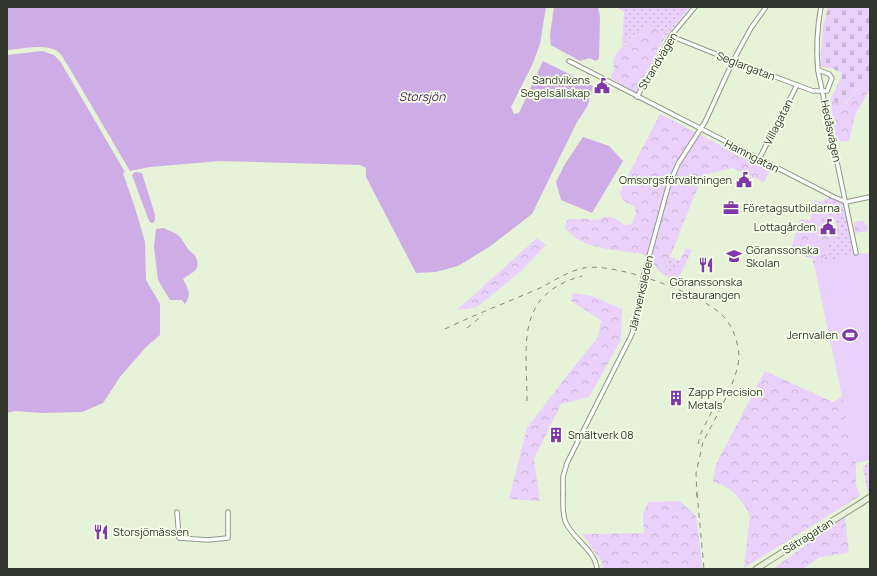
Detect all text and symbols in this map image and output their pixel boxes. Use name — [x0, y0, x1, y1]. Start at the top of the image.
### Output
street label: Strandvägen — [634, 29, 681, 92]
street label: Seglargatan — [715, 47, 778, 84]
place label: Sandvikens Segelsällskap — [520, 72, 590, 100]
public building icon: Sandvikens Segelsällskap — [593, 77, 611, 95]
water label: Storsjön — [399, 88, 446, 105]
street label: Villagatan — [760, 96, 796, 147]
street label: Hedåsvägen — [818, 99, 845, 163]
street label: Hamngatan — [722, 135, 782, 176]
public building icon: Omsorgsförvaltningen — [735, 171, 753, 189]
place label: Omsorgsförvaltningen — [619, 172, 732, 187]
office icon: Företagsutbildarna — [722, 199, 740, 217]
place label: Företagsutbildarna — [743, 200, 840, 215]
public building icon: Lottagården — [819, 218, 837, 236]
place label: Lottagården — [754, 219, 816, 234]
place label: Göranssonska Skolan — [746, 242, 819, 270]
school or university icon: Göranssonska Skolan — [725, 247, 743, 265]
street label: Järnverksleden — [625, 254, 656, 332]
restaurant icon: Göranssonska restaurangen — [697, 256, 715, 274]
place label: Göranssonska restaurangen — [670, 274, 742, 302]
sports icon: Jernvallen — [841, 326, 859, 344]
place label: Jernvallen — [787, 327, 838, 342]
place label: Zapp Precision Metals — [688, 384, 763, 412]
building icon: Zapp Precision Metals — [667, 389, 685, 407]
building icon: Smältverk 08 — [547, 426, 565, 444]
place label: Smältverk 08 — [568, 427, 634, 442]
street label: Sätragatan — [780, 514, 836, 557]
restaurant icon: Storsjömässen — [92, 523, 110, 541]
place label: Storsjömässen — [113, 524, 189, 539]

